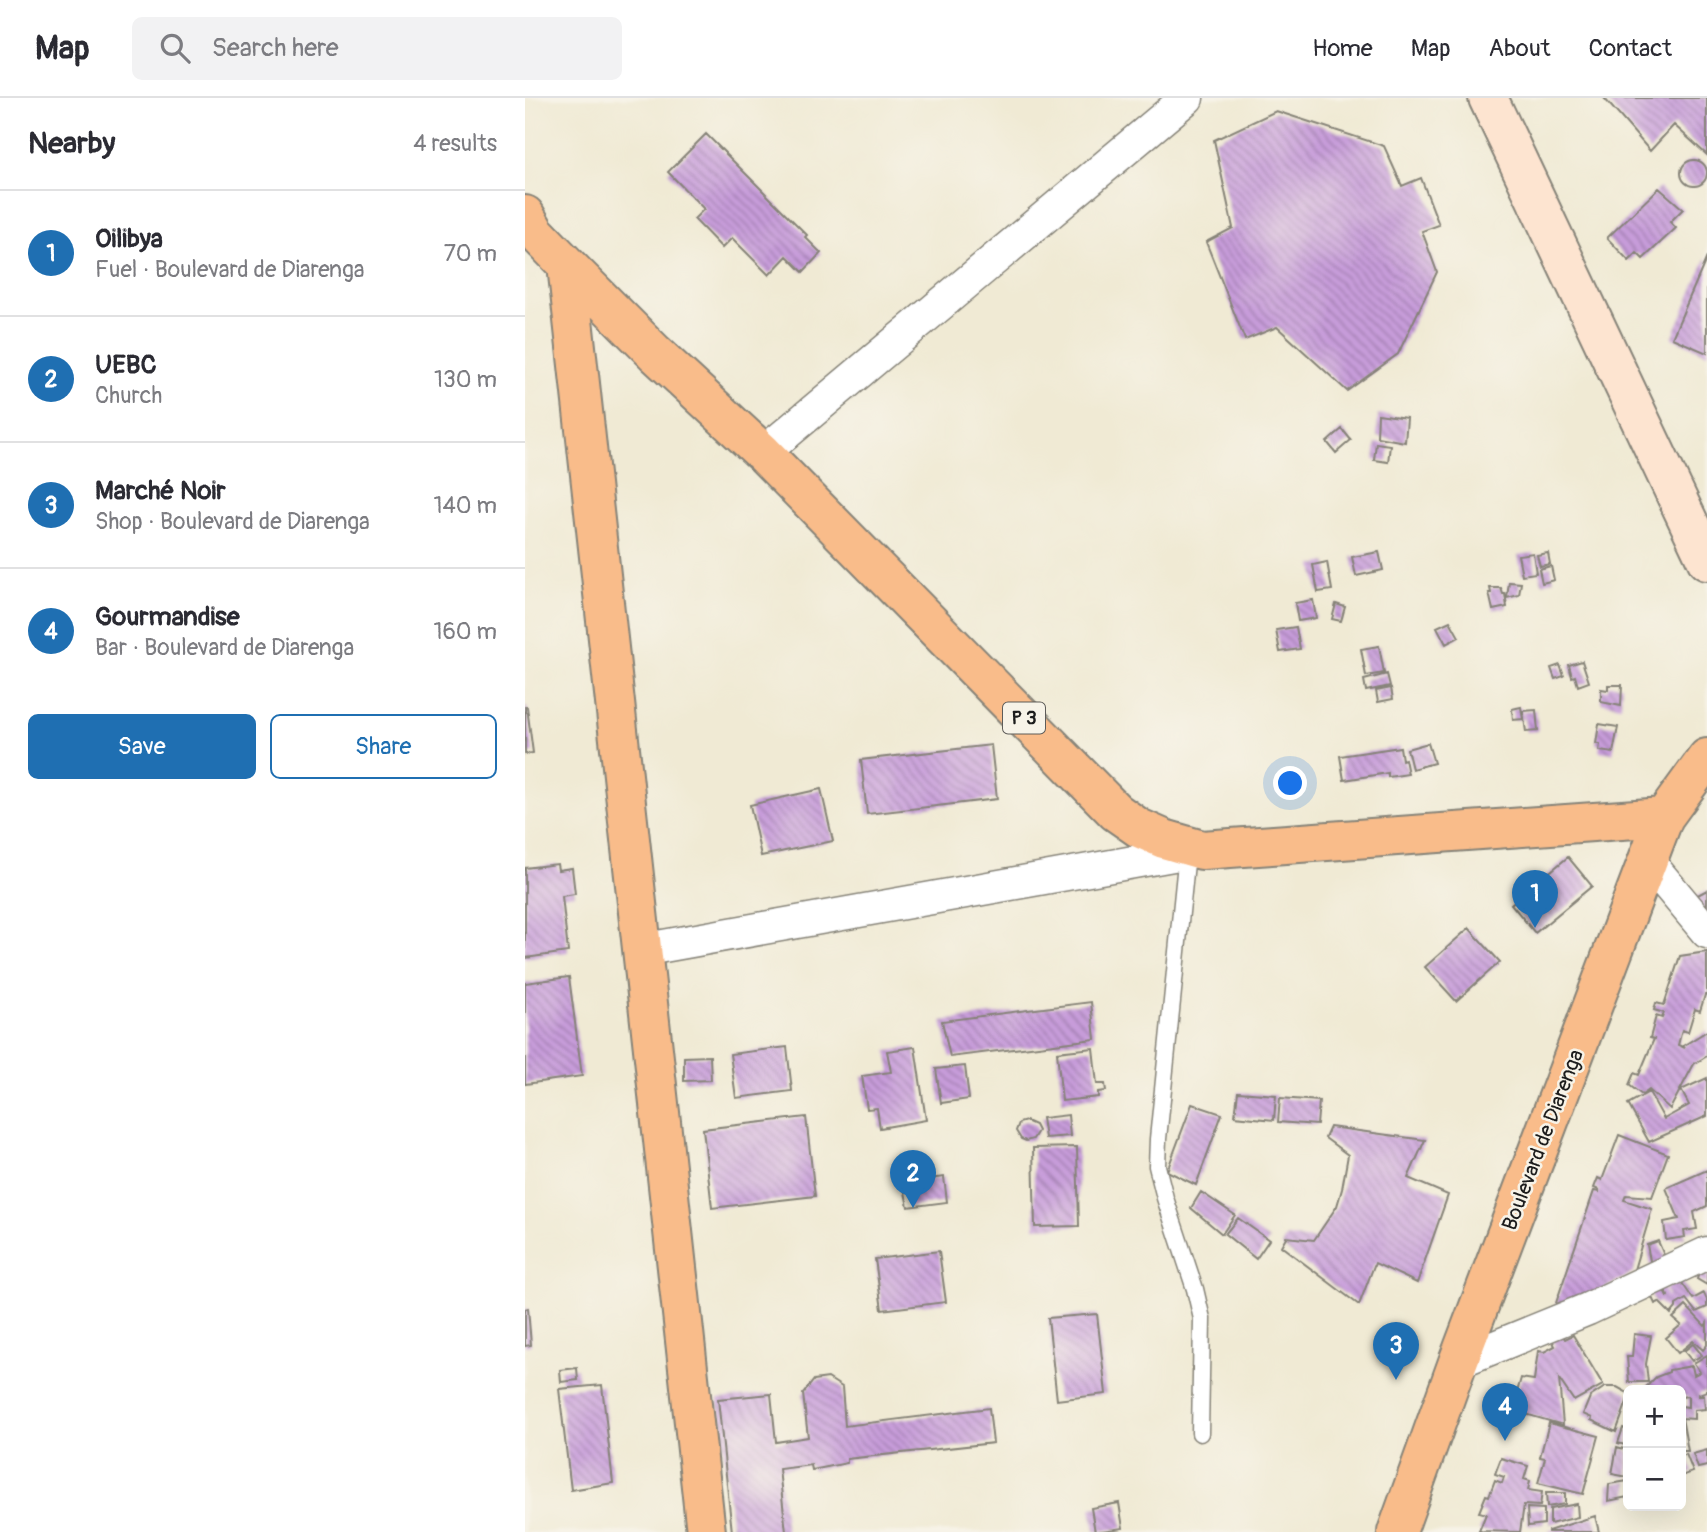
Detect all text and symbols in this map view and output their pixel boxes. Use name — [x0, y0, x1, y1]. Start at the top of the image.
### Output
search box — [132, 17, 622, 80]
text: Map — [35, 28, 90, 69]
icon: search — [156, 29, 194, 67]
text: Search here — [212, 32, 339, 64]
text: Home — [1312, 34, 1373, 63]
text: Map — [1411, 34, 1451, 63]
text: About — [1489, 34, 1551, 63]
text: Contact — [1589, 34, 1672, 63]
text: Nearby — [28, 125, 115, 162]
text: 4 results — [413, 129, 497, 158]
text: Oilibya — [95, 223, 163, 255]
text: 1 — [47, 239, 56, 268]
text: 70 m — [444, 239, 497, 268]
text: Fuel · Boulevard de Diarenga — [95, 255, 364, 284]
text: UEBC — [95, 349, 157, 381]
text: 2 — [45, 365, 57, 394]
text: 130 m — [434, 365, 497, 394]
text: Church — [95, 381, 162, 410]
text: Marché Noir — [95, 475, 225, 507]
text: 3 — [45, 491, 57, 520]
text: 140 m — [434, 491, 497, 520]
text: Shop · Boulevard de Diarenga — [95, 507, 370, 536]
text: Gourmandise — [95, 601, 239, 633]
text: 4 — [44, 617, 58, 646]
text: 160 m — [433, 617, 497, 646]
text: Bar · Boulevard de Diarenga — [95, 633, 354, 662]
road number: P 3 — [1003, 702, 1045, 734]
button: Save — [28, 714, 256, 779]
button: Share — [270, 714, 497, 779]
your location — [1273, 766, 1307, 800]
pin: 1 — [1512, 870, 1558, 928]
street label: Boulevard de Diarenga — [1496, 1046, 1590, 1234]
pin: 2 — [890, 1150, 936, 1208]
pin: 3 — [1373, 1322, 1419, 1380]
pin: 4 — [1482, 1383, 1528, 1441]
map controls — [1623, 1385, 1686, 1511]
button: + — [1623, 1385, 1686, 1448]
button: − — [1623, 1448, 1686, 1511]

